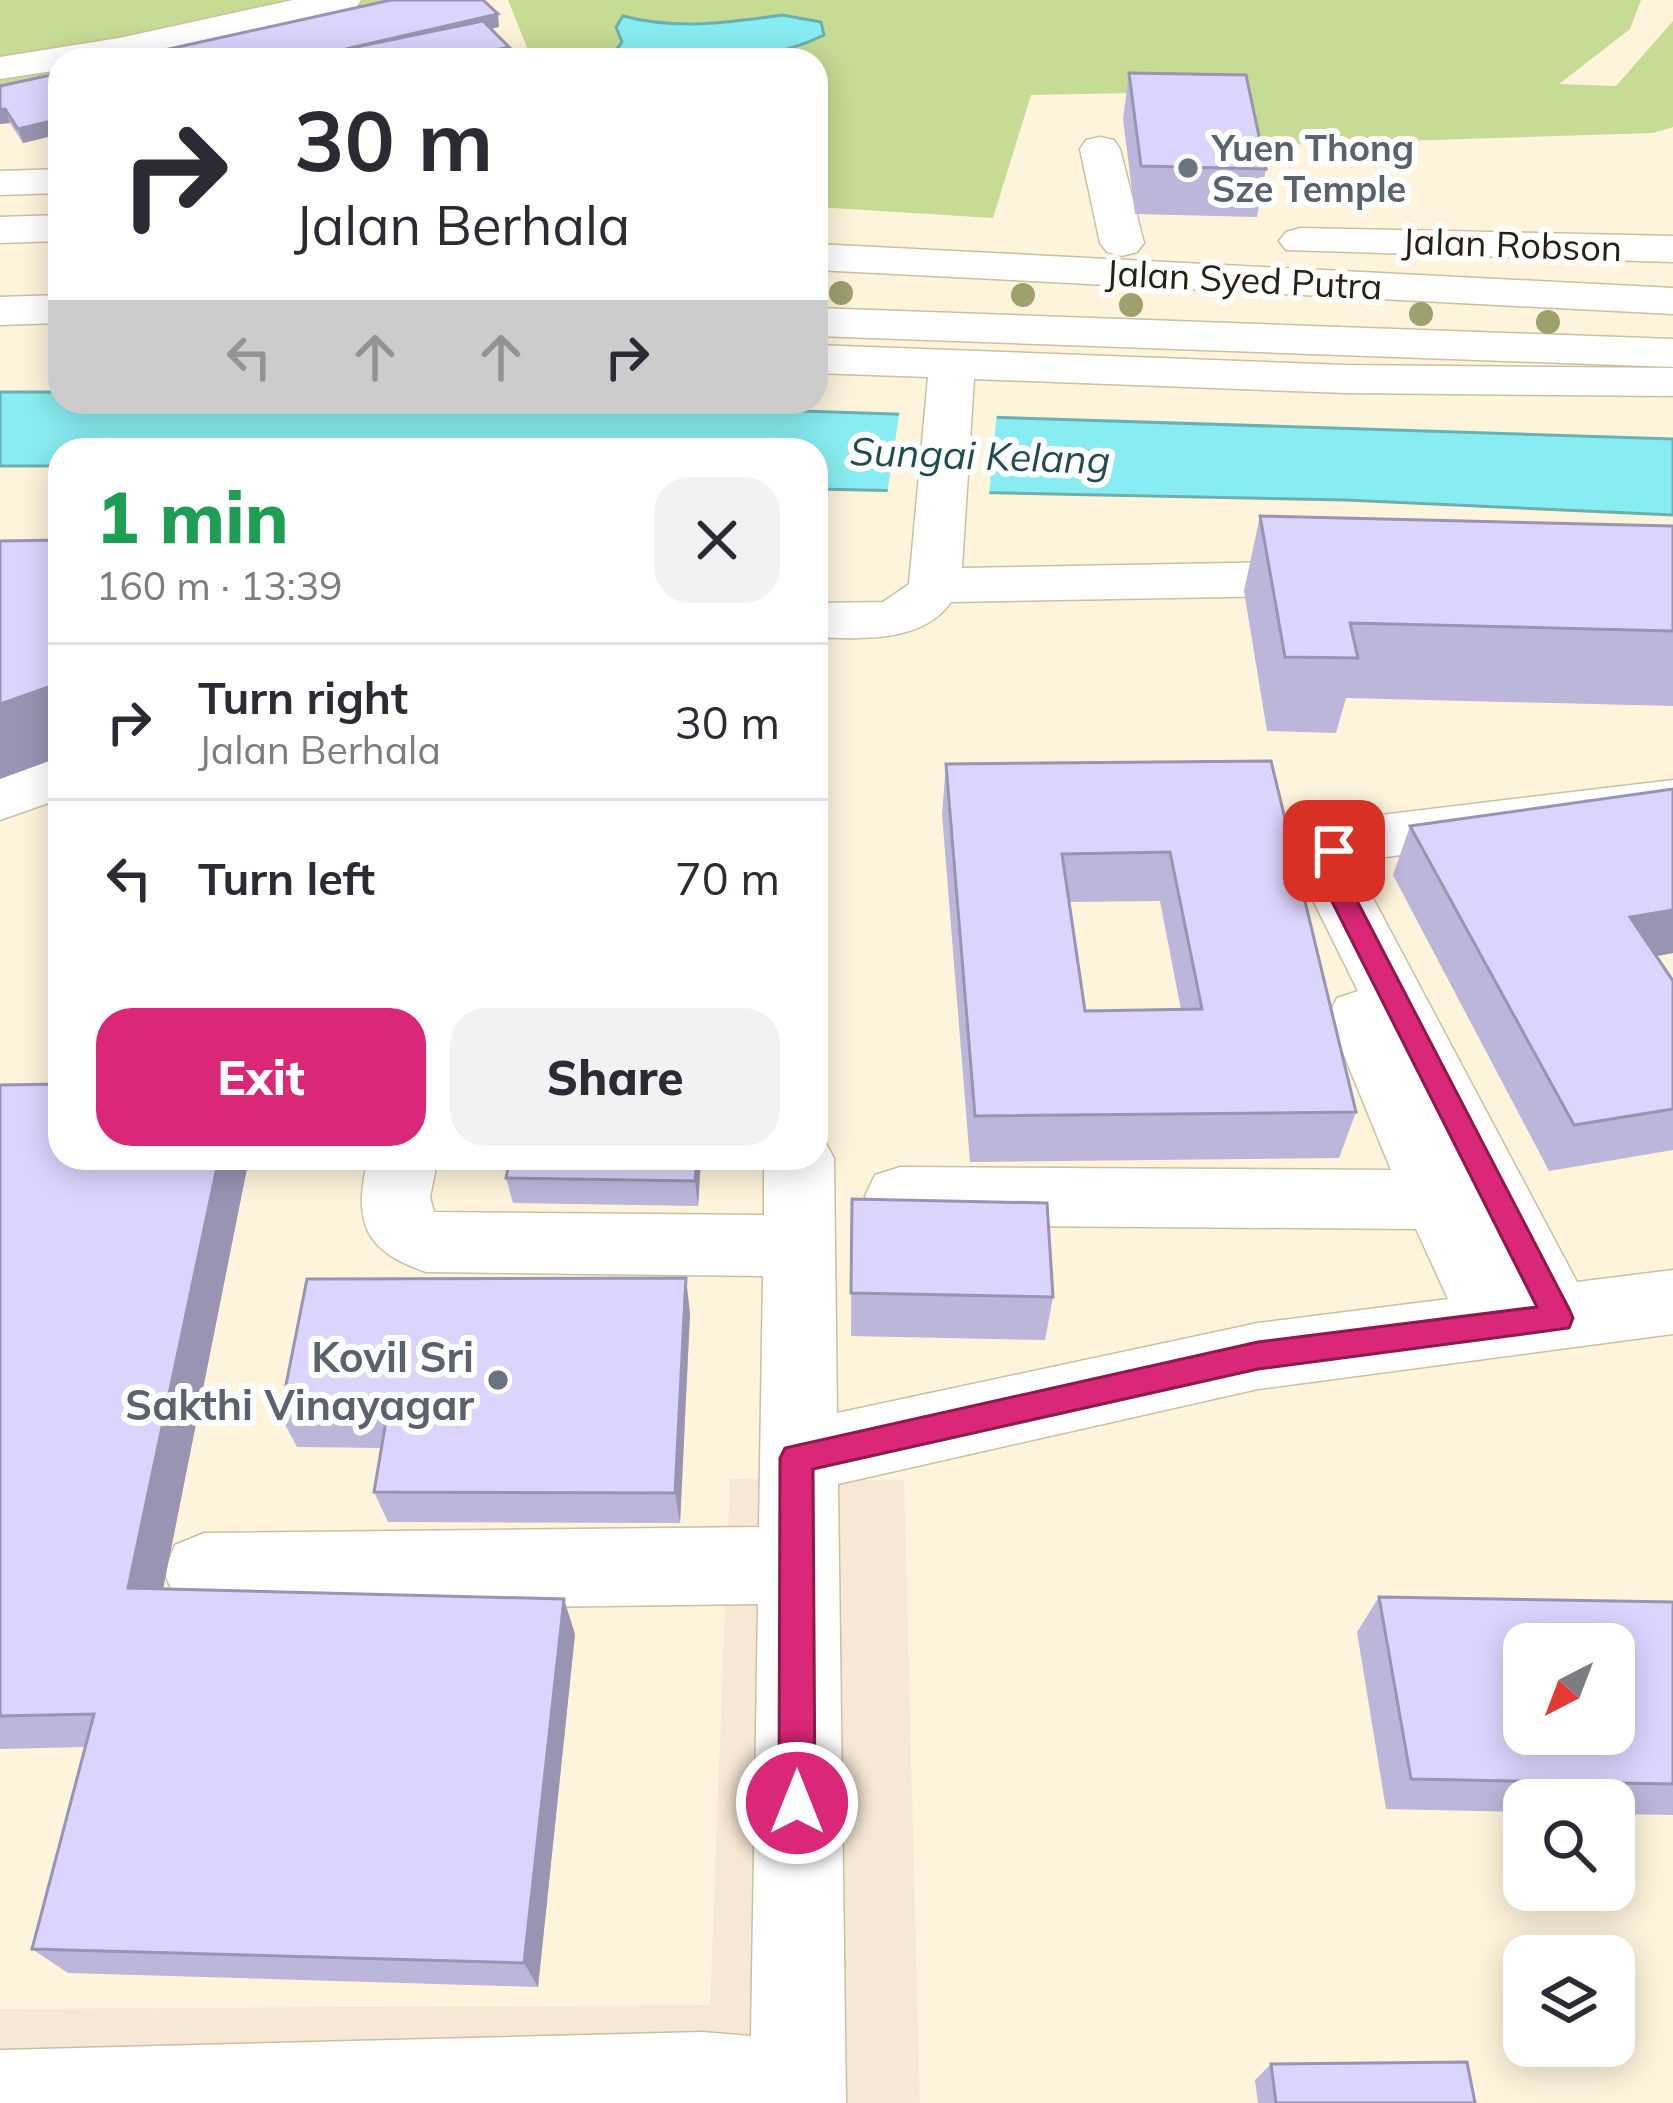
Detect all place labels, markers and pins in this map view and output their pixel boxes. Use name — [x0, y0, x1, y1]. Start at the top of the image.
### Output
place label: Yuen Thong Sze Temple — [1211, 125, 1414, 211]
marker: Yuen Thong Sze Temple — [1175, 155, 1201, 181]
pin — [1283, 800, 1385, 902]
place label: Kovil Sri Sakthi Vinayagar — [125, 1330, 474, 1431]
marker: Kovil Sri Sakthi Vinayagar — [485, 1367, 511, 1393]

